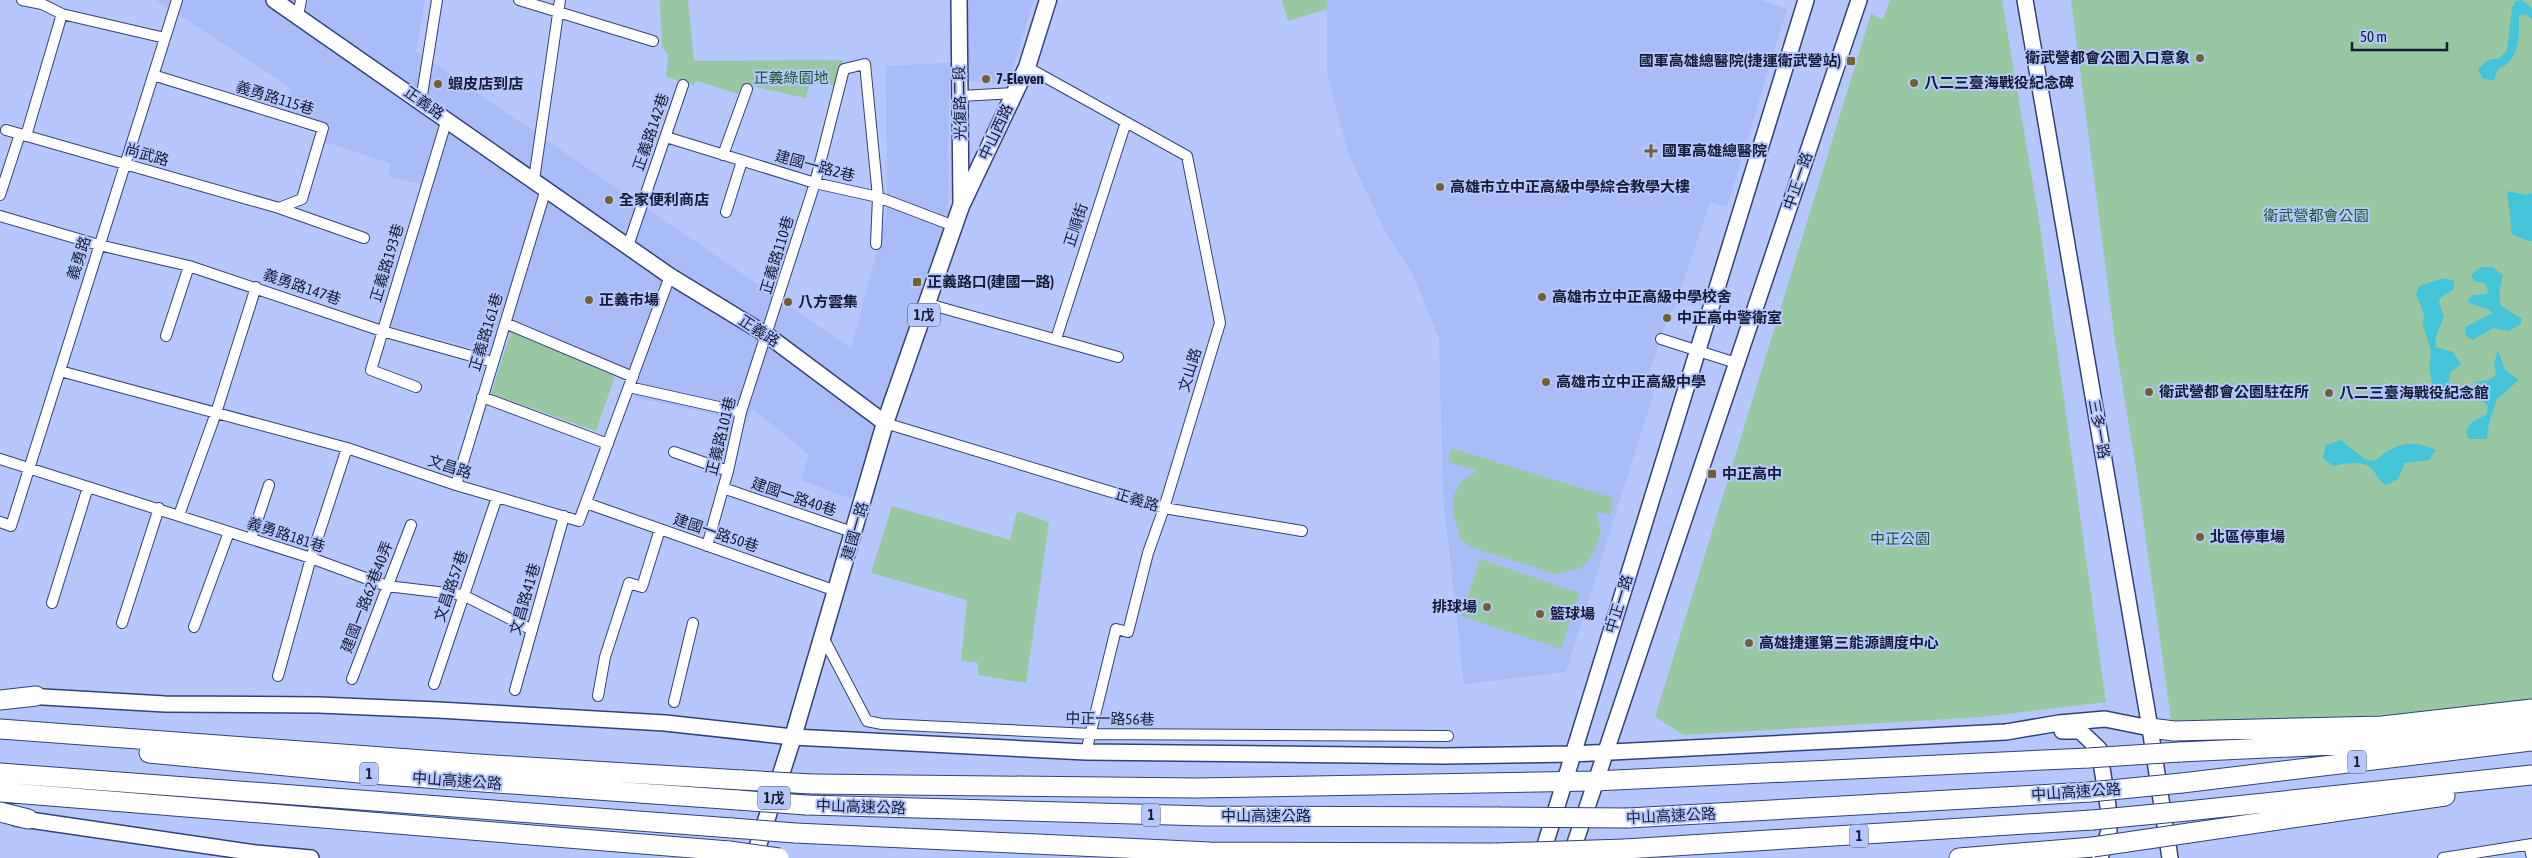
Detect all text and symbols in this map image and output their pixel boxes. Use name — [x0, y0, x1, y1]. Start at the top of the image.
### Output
scale bar — [2352, 20, 2447, 52]
text: 50 m — [2360, 28, 2387, 45]
place label: 衛武營都會公園入口意象 — [2025, 49, 2190, 66]
place label: 國軍高雄總醫院(捷運衛武營站) — [1639, 52, 1841, 69]
marker: 衛武營都會公園入口意象 — [2194, 52, 2206, 64]
marker: 國軍高雄總醫院(捷運衛武營站) — [1845, 55, 1857, 67]
street label: 光復路二段 — [950, 65, 969, 141]
park label: 正義綠園地 — [753, 69, 829, 86]
place label: 7-Eleven — [996, 70, 1044, 87]
marker: 7-Eleven — [980, 73, 992, 85]
place label: 八二三臺海戰役紀念碑 — [1924, 74, 2074, 91]
place label: 蝦皮店到店 — [448, 75, 523, 92]
marker: 八二三臺海戰役紀念碑 — [1908, 77, 1920, 89]
street label: 義勇路115巷 — [234, 78, 316, 118]
marker: 蝦皮店到店 — [432, 78, 444, 90]
street label: 正義路 — [401, 83, 448, 122]
street label: 正義路142巷 — [629, 91, 672, 173]
street label: 中山西路 — [975, 101, 1016, 163]
street label: 尚武路 — [123, 140, 171, 169]
place label: 國軍高雄總醫院 — [1662, 142, 1767, 159]
marker: 國軍高雄總醫院 — [1644, 144, 1658, 158]
street label: 建國一路2巷 — [773, 147, 857, 184]
street label: 中正一路 — [1780, 150, 1815, 212]
place label: 高雄市立中正高級中學綜合教學大樓 — [1450, 178, 1690, 195]
marker: 高雄市立中正高級中學綜合教學大樓 — [1434, 181, 1446, 193]
place label: 全家便利商店 — [619, 191, 709, 208]
marker: 全家便利商店 — [603, 194, 615, 206]
street label: 正順街 — [1060, 201, 1091, 249]
park label: 衛武營都會公園 — [2263, 207, 2369, 224]
street label: 正義路110巷 — [757, 214, 797, 296]
street label: 正義路193巷 — [367, 222, 407, 304]
street label: 義勇路 — [63, 234, 94, 282]
street label: 義勇路147巷 — [261, 265, 343, 308]
place label: 正義路口(建國一路) — [927, 273, 1054, 290]
marker: 正義路口(建國一路) — [911, 276, 923, 288]
place label: 高雄市立中正高級中學校舍 — [1552, 288, 1732, 305]
street label: 正義路161巷 — [466, 291, 506, 373]
place label: 正義市場 — [599, 291, 659, 308]
marker: 高雄市立中正高級中學校舍 — [1536, 291, 1548, 303]
place label: 八方雲集 — [798, 293, 858, 310]
marker: 正義市場 — [583, 294, 595, 306]
marker: 八方雲集 — [782, 296, 794, 308]
road number: 1戊 — [908, 304, 940, 326]
place label: 中正高中警衛室 — [1677, 309, 1782, 326]
street label: 正義路 — [736, 311, 783, 350]
marker: 中正高中警衛室 — [1661, 312, 1673, 324]
street label: 文山路 — [1175, 346, 1204, 394]
place label: 高雄市立中正高級中學 — [1556, 373, 1706, 390]
marker: 高雄市立中正高級中學 — [1540, 376, 1552, 388]
place label: 衛武營都會公園駐在所 — [2159, 383, 2309, 400]
place label: 八二三臺海戰役紀念館 — [2339, 384, 2489, 401]
marker: 衛武營都會公園駐在所 — [2143, 386, 2155, 398]
marker: 八二三臺海戰役紀念館 — [2323, 387, 2335, 399]
street label: 正義路101巷 — [702, 394, 739, 477]
street label: 三多一路 — [2086, 398, 2113, 460]
street label: 文昌路 — [426, 451, 474, 482]
place label: 中正高中 — [1722, 465, 1782, 482]
marker: 中正高中 — [1706, 468, 1718, 480]
street label: 建國一路40巷 — [749, 474, 839, 519]
street label: 正義路 — [1113, 485, 1161, 514]
street label: 建國一路 — [838, 500, 871, 562]
street label: 建國一路50巷 — [671, 510, 761, 555]
street label: 義勇路181巷 — [245, 514, 327, 555]
place label: 北區停車場 — [2210, 528, 2285, 545]
park label: 中正公園 — [1870, 530, 1930, 547]
marker: 北區停車場 — [2194, 531, 2206, 543]
street label: 建國一路62巷40弄 — [337, 539, 396, 655]
street label: 文昌路57巷 — [430, 548, 471, 624]
street label: 文昌路41巷 — [506, 561, 543, 637]
street label: 中正一路 — [1602, 573, 1635, 635]
place label: 排球場 — [1432, 598, 1477, 615]
marker: 排球場 — [1481, 601, 1493, 613]
place label: 籃球場 — [1550, 605, 1595, 622]
marker: 籃球場 — [1534, 608, 1546, 620]
place label: 高雄捷運第三能源調度中心 — [1759, 634, 1939, 651]
marker: 高雄捷運第三能源調度中心 — [1743, 637, 1755, 649]
street label: 中正一路56巷 — [1065, 709, 1155, 728]
road number: 1 — [2348, 750, 2366, 774]
road number: 1 — [360, 762, 378, 786]
street label: 中山高速公路 — [412, 769, 503, 792]
street label: 中山高速公路 — [2030, 780, 2121, 803]
road number: 1戊 — [758, 786, 790, 810]
street label: 中山高速公路 — [816, 796, 906, 817]
road number: 1 — [1142, 804, 1160, 826]
street label: 中山高速公路 — [1626, 805, 1716, 826]
street label: 中山高速公路 — [1221, 807, 1311, 824]
road number: 1 — [1850, 824, 1868, 848]

